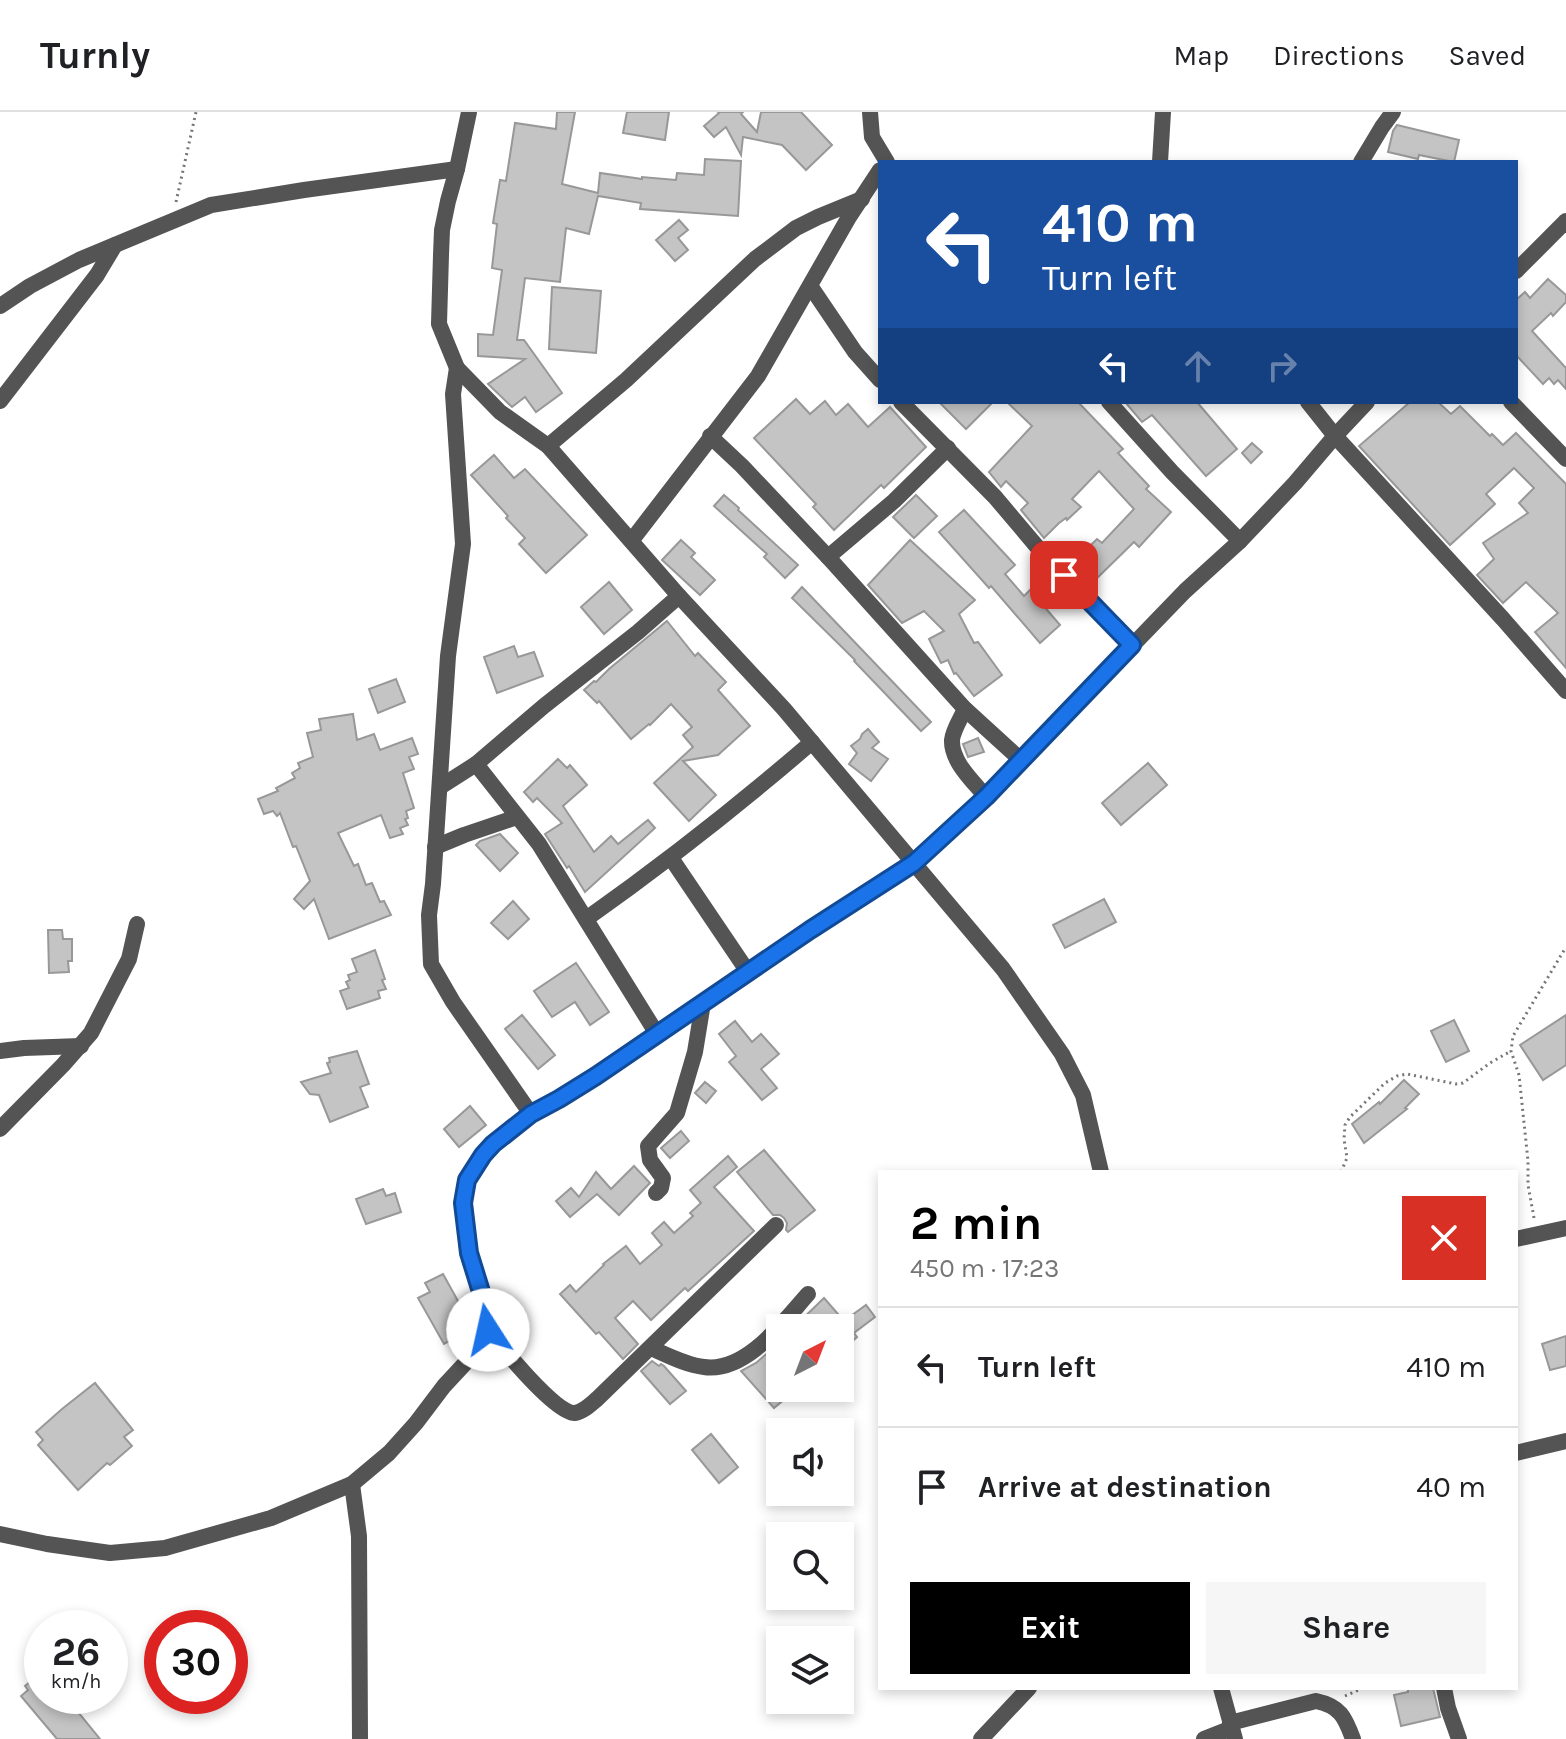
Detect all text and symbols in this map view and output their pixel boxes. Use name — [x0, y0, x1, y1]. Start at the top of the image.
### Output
text: Turnly — [40, 33, 150, 78]
text: Map — [1174, 39, 1229, 72]
text: Directions — [1273, 39, 1405, 72]
text: Saved — [1449, 39, 1526, 72]
text: 410 m — [1042, 190, 1198, 255]
icon: left — [910, 192, 1014, 296]
text: Turn left — [1042, 257, 1177, 299]
icon: left — [1092, 344, 1136, 388]
icon: ahead — [1176, 344, 1220, 388]
icon: right — [1260, 344, 1304, 388]
pin — [1030, 541, 1098, 609]
icon: arrive — [1042, 553, 1086, 597]
text: 2 min — [910, 1195, 1042, 1251]
button: close — [1402, 1196, 1486, 1280]
text: 450 m · 17:23 — [910, 1253, 1059, 1284]
position arrow — [446, 1288, 530, 1372]
north arrow — [766, 1314, 854, 1402]
map controls — [766, 1314, 854, 1714]
icon: left — [910, 1345, 954, 1389]
text: Turn left — [978, 1349, 1096, 1385]
text: 410 m — [1406, 1349, 1486, 1385]
button: sound — [766, 1418, 854, 1506]
icon: arrive — [910, 1465, 954, 1509]
text: Arrive at destination — [978, 1469, 1272, 1505]
text: 40 m — [1416, 1469, 1486, 1505]
button: search — [766, 1522, 854, 1610]
button: Exit — [910, 1582, 1190, 1674]
button: Share — [1206, 1582, 1486, 1674]
speed limit sign: 30 — [144, 1610, 248, 1714]
button: layers — [766, 1626, 854, 1714]
text: 26 — [52, 1628, 100, 1675]
text: km/h — [51, 1670, 101, 1693]

